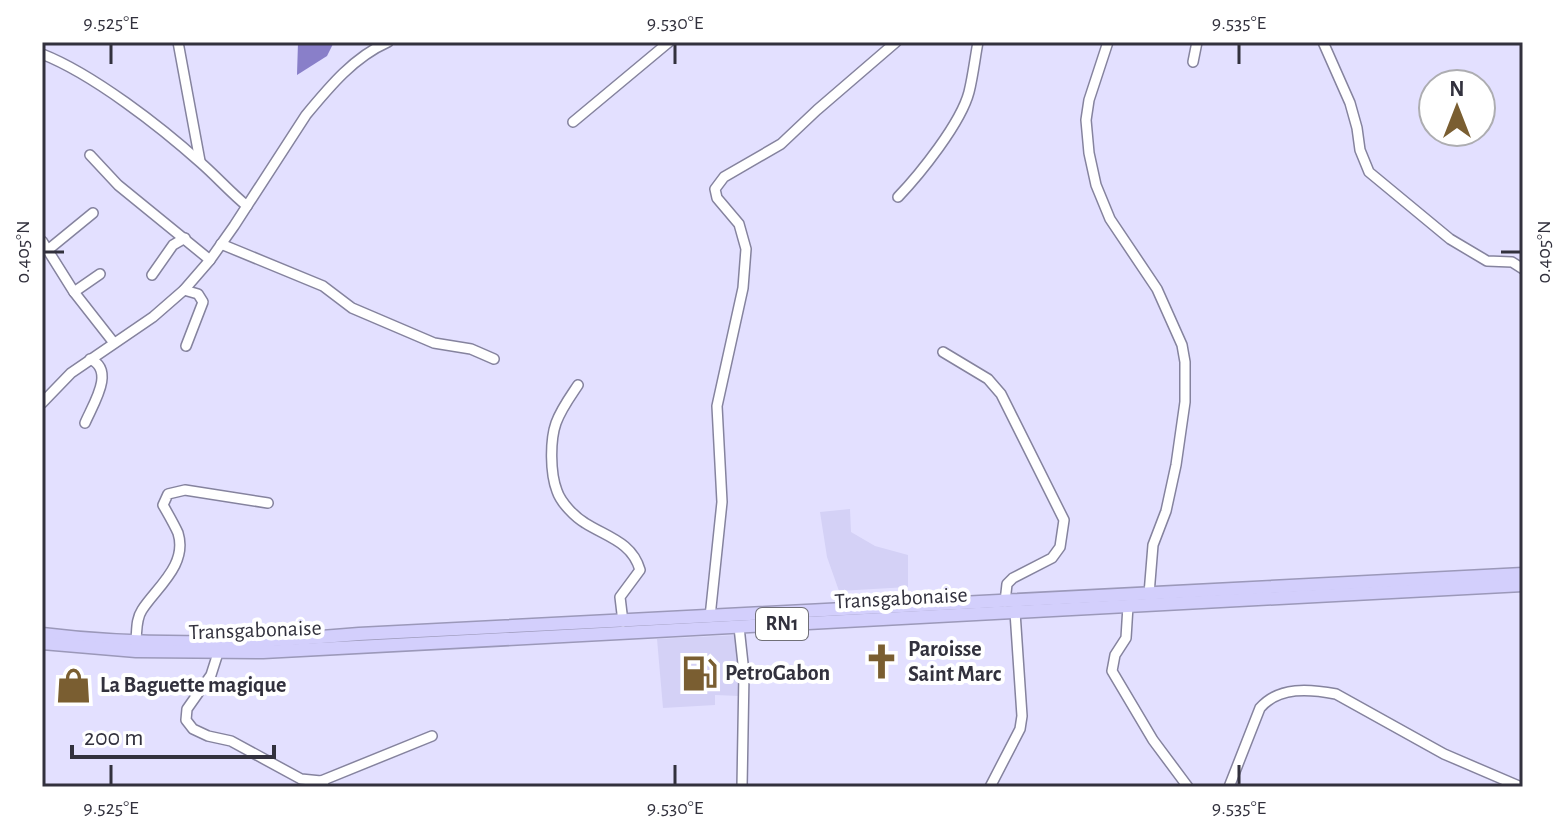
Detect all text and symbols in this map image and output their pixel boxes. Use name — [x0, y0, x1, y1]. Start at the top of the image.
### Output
text: 9.525°E — [83, 13, 139, 33]
text: 9.530°E — [647, 13, 704, 33]
text: 9.535°E — [1212, 13, 1267, 33]
north arrow — [1417, 68, 1497, 148]
text: N — [1449, 78, 1465, 100]
text: 0.405°N — [13, 220, 33, 284]
text: 0.405°N — [1534, 220, 1554, 284]
street label: Transgabonaise — [834, 584, 968, 612]
road number: RN1 — [756, 608, 808, 640]
street label: Transgabonaise — [188, 617, 322, 643]
place label: Paroisse Saint Marc — [908, 638, 1002, 685]
church icon: Paroisse Saint Marc — [863, 643, 901, 681]
fuel station icon: PetroGabon — [680, 654, 718, 692]
place label: PetroGabon — [725, 662, 830, 684]
shop icon: La Baguette magique — [55, 666, 93, 704]
place label: La Baguette magique — [100, 674, 286, 696]
scale bar — [72, 709, 274, 759]
text: 200 m — [84, 726, 143, 750]
text: 9.525°E — [83, 798, 139, 818]
text: 9.530°E — [647, 798, 704, 818]
text: 9.535°E — [1212, 798, 1267, 818]

